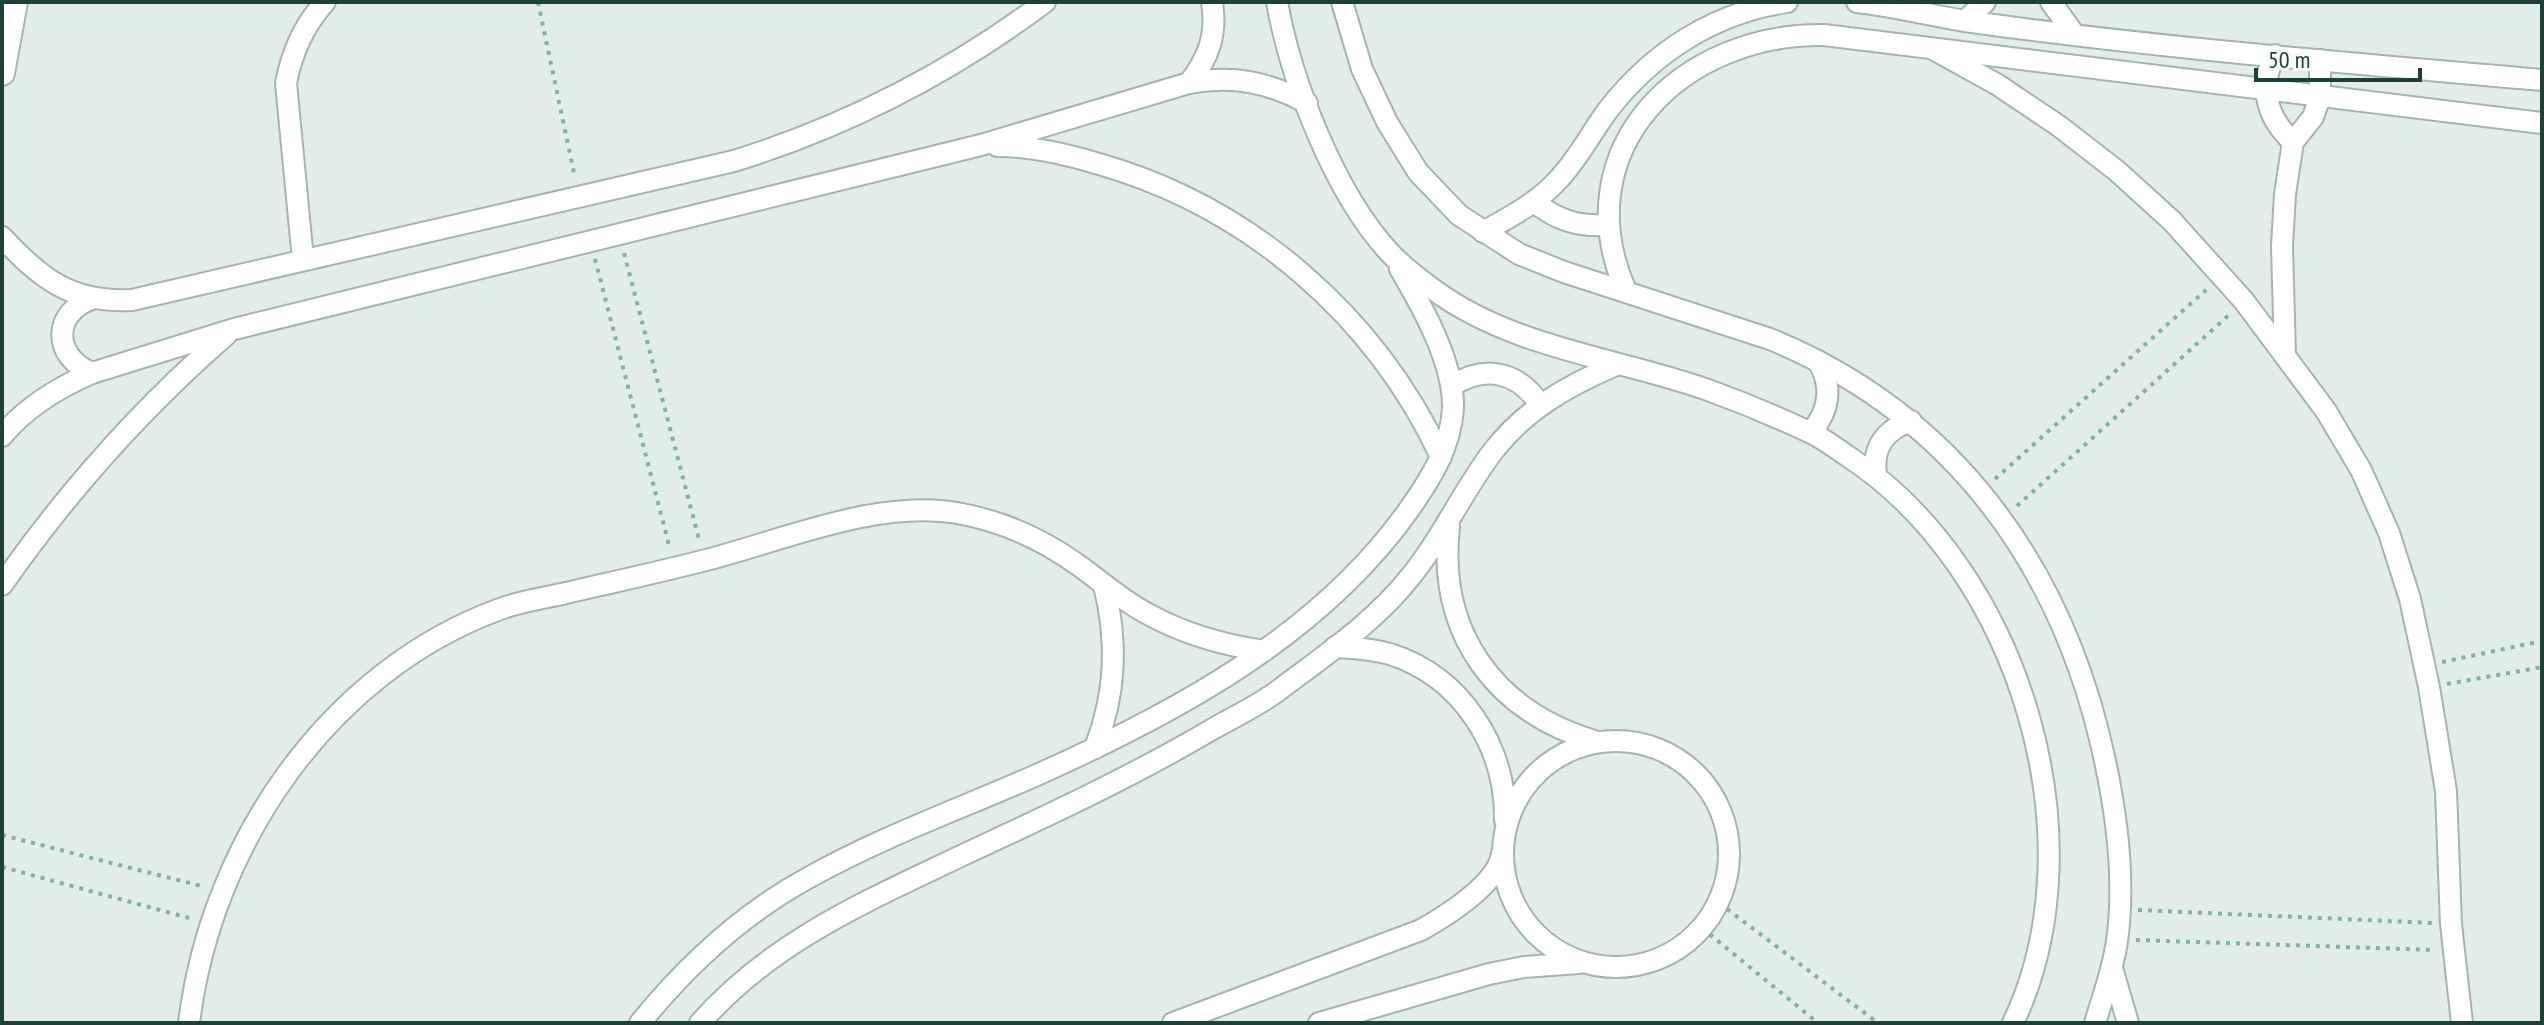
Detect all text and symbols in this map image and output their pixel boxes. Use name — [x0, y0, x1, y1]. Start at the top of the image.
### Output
scale bar — [2256, 32, 2420, 82]
text: 50 m — [2268, 44, 2310, 75]

